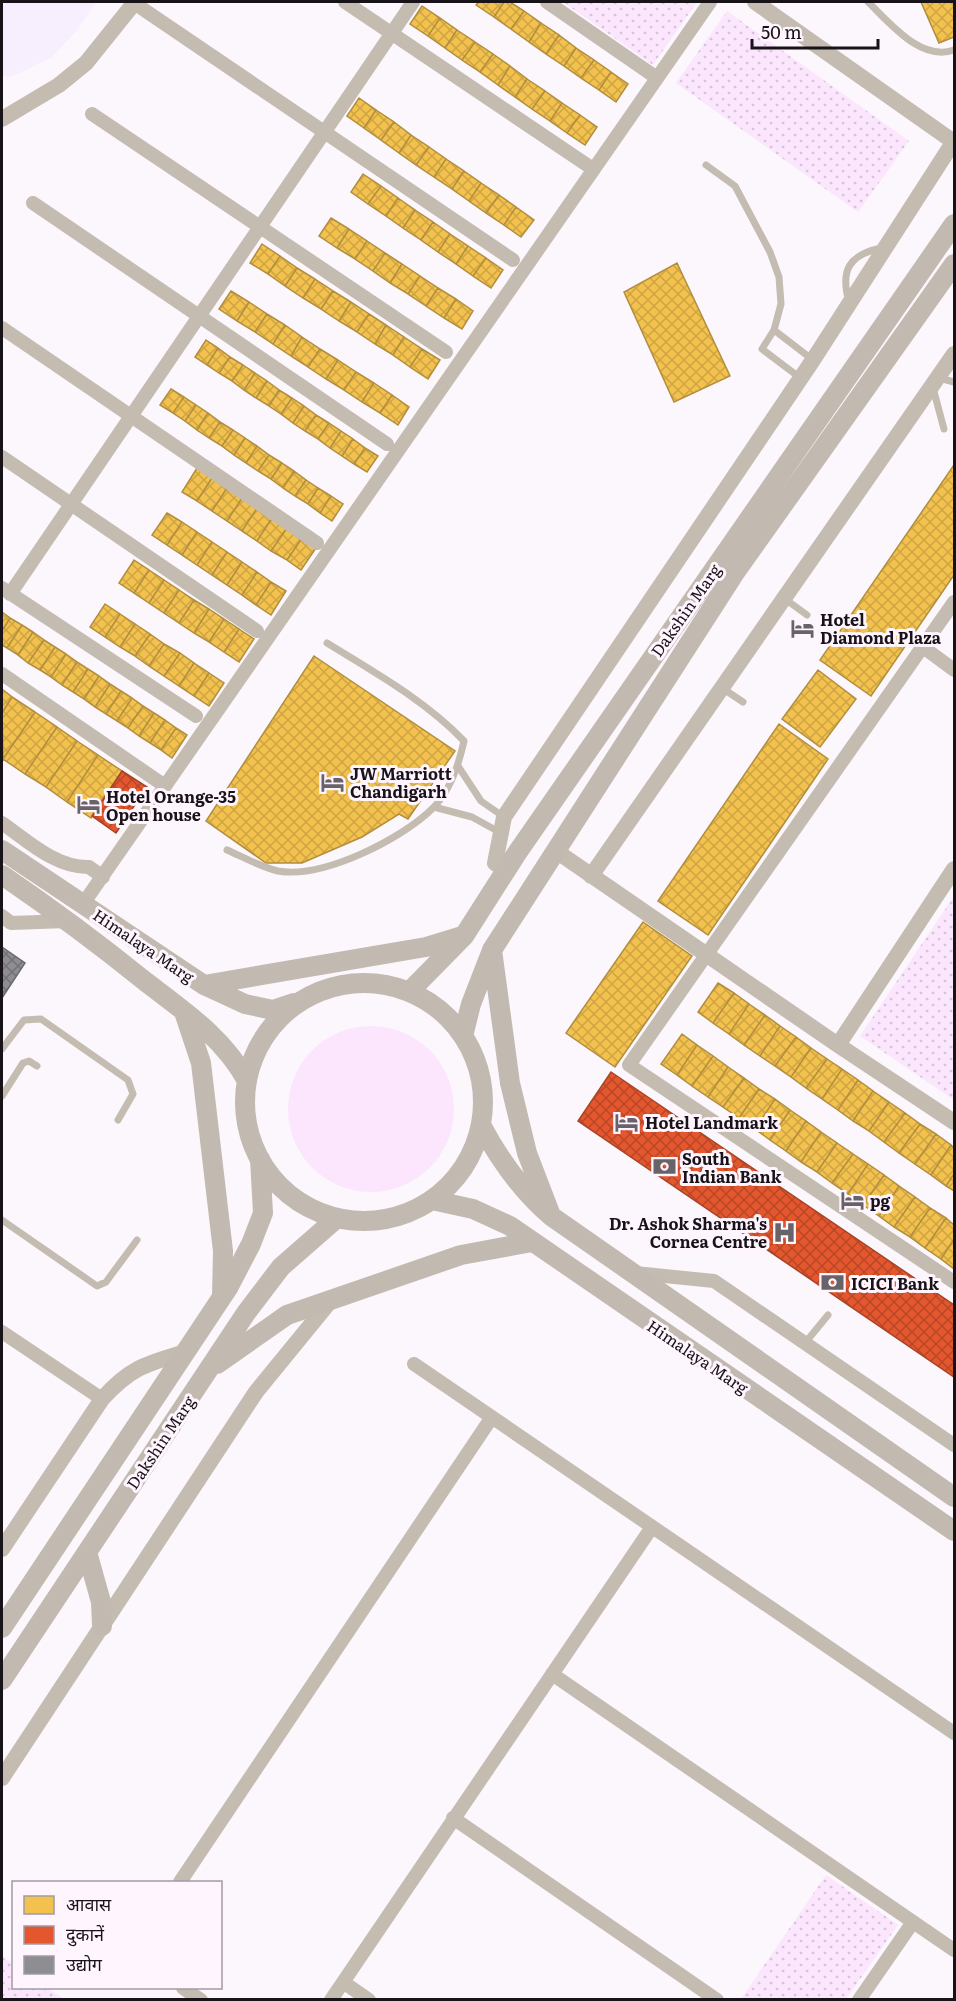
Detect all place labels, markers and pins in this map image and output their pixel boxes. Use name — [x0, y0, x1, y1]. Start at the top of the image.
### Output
place label: Hotel Diamond Plaza — [820, 607, 942, 649]
hotel icon: Hotel Diamond Plaza — [789, 615, 815, 641]
place label: JW Marriott Chandigarh — [350, 761, 452, 803]
hotel icon: JW Marriott Chandigarh — [319, 769, 345, 795]
place label: Hotel Orange-35 Open house — [106, 784, 236, 826]
hotel icon: Hotel Orange-35 Open house — [75, 792, 101, 818]
hotel icon: Hotel Landmark — [614, 1109, 640, 1135]
place label: Hotel Landmark — [645, 1110, 778, 1134]
place label: South Indian Bank — [682, 1146, 782, 1188]
bank icon: South Indian Bank — [651, 1154, 677, 1180]
hotel icon: pg — [839, 1187, 865, 1213]
place label: pg — [870, 1188, 891, 1212]
place label: Dr. Ashok Sharma's Cornea Centre — [609, 1211, 767, 1253]
hospital icon: Dr. Ashok Sharma's Cornea Centre — [772, 1219, 798, 1245]
bank icon: ICICI Bank — [820, 1270, 846, 1296]
place label: ICICI Bank — [851, 1271, 939, 1295]

